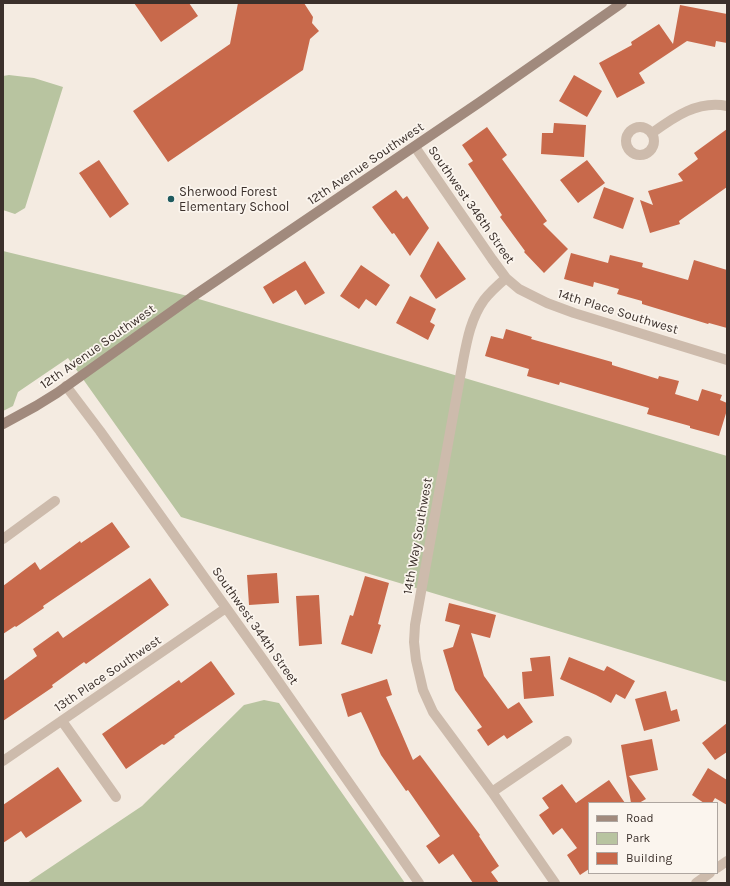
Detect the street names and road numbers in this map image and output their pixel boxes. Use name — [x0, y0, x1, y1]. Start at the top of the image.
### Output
street label: 12th Avenue Southwest — [305, 119, 427, 209]
street label: Southwest 346th Street — [424, 143, 518, 267]
street label: 14th Place Southwest — [556, 286, 680, 338]
street label: 12th Avenue Southwest — [37, 301, 159, 393]
street label: 14th Way Southwest — [400, 476, 436, 596]
street label: Southwest 344th Street — [208, 564, 302, 688]
street label: 13th Place Southwest — [52, 632, 164, 716]

